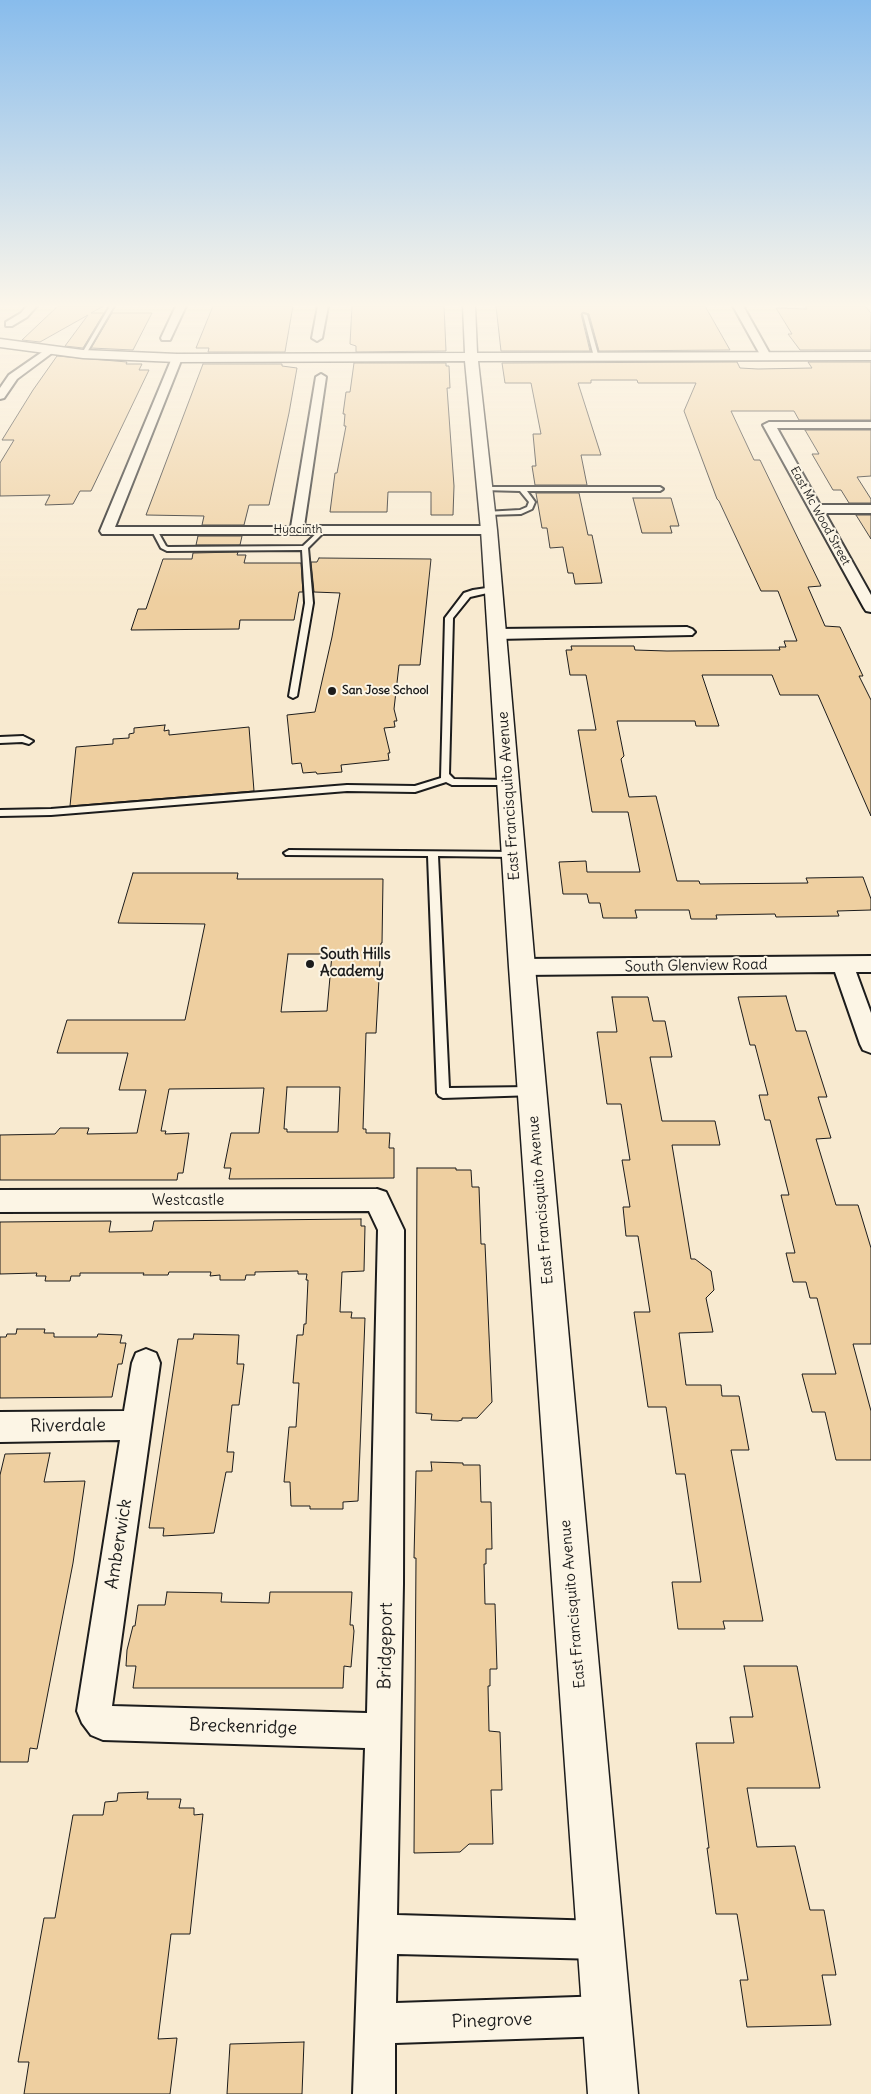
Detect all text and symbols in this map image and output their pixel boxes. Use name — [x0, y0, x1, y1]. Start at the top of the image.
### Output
street label: East Mc Wood Street — [787, 464, 853, 568]
street label: Hyacinth — [274, 523, 322, 537]
place label: San Jose School — [342, 684, 429, 698]
marker: San Jose School — [326, 685, 338, 697]
street label: East Francisquito Avenue — [494, 711, 524, 881]
place label: South Hills Academy — [320, 946, 390, 981]
street label: South Glenview Road — [624, 956, 768, 976]
marker: South Hills Academy — [304, 958, 316, 970]
street label: East Francisquito Avenue — [525, 1115, 557, 1285]
street label: Westcastle — [152, 1192, 224, 1210]
street label: Riverdale — [30, 1415, 106, 1437]
street label: Amberwick — [101, 1497, 137, 1591]
street label: East Francisquito Avenue — [557, 1519, 589, 1689]
street label: Bridgeport — [374, 1602, 398, 1690]
street label: Breckenridge — [188, 1714, 298, 1740]
street label: Pinegrove — [451, 2009, 533, 2033]

